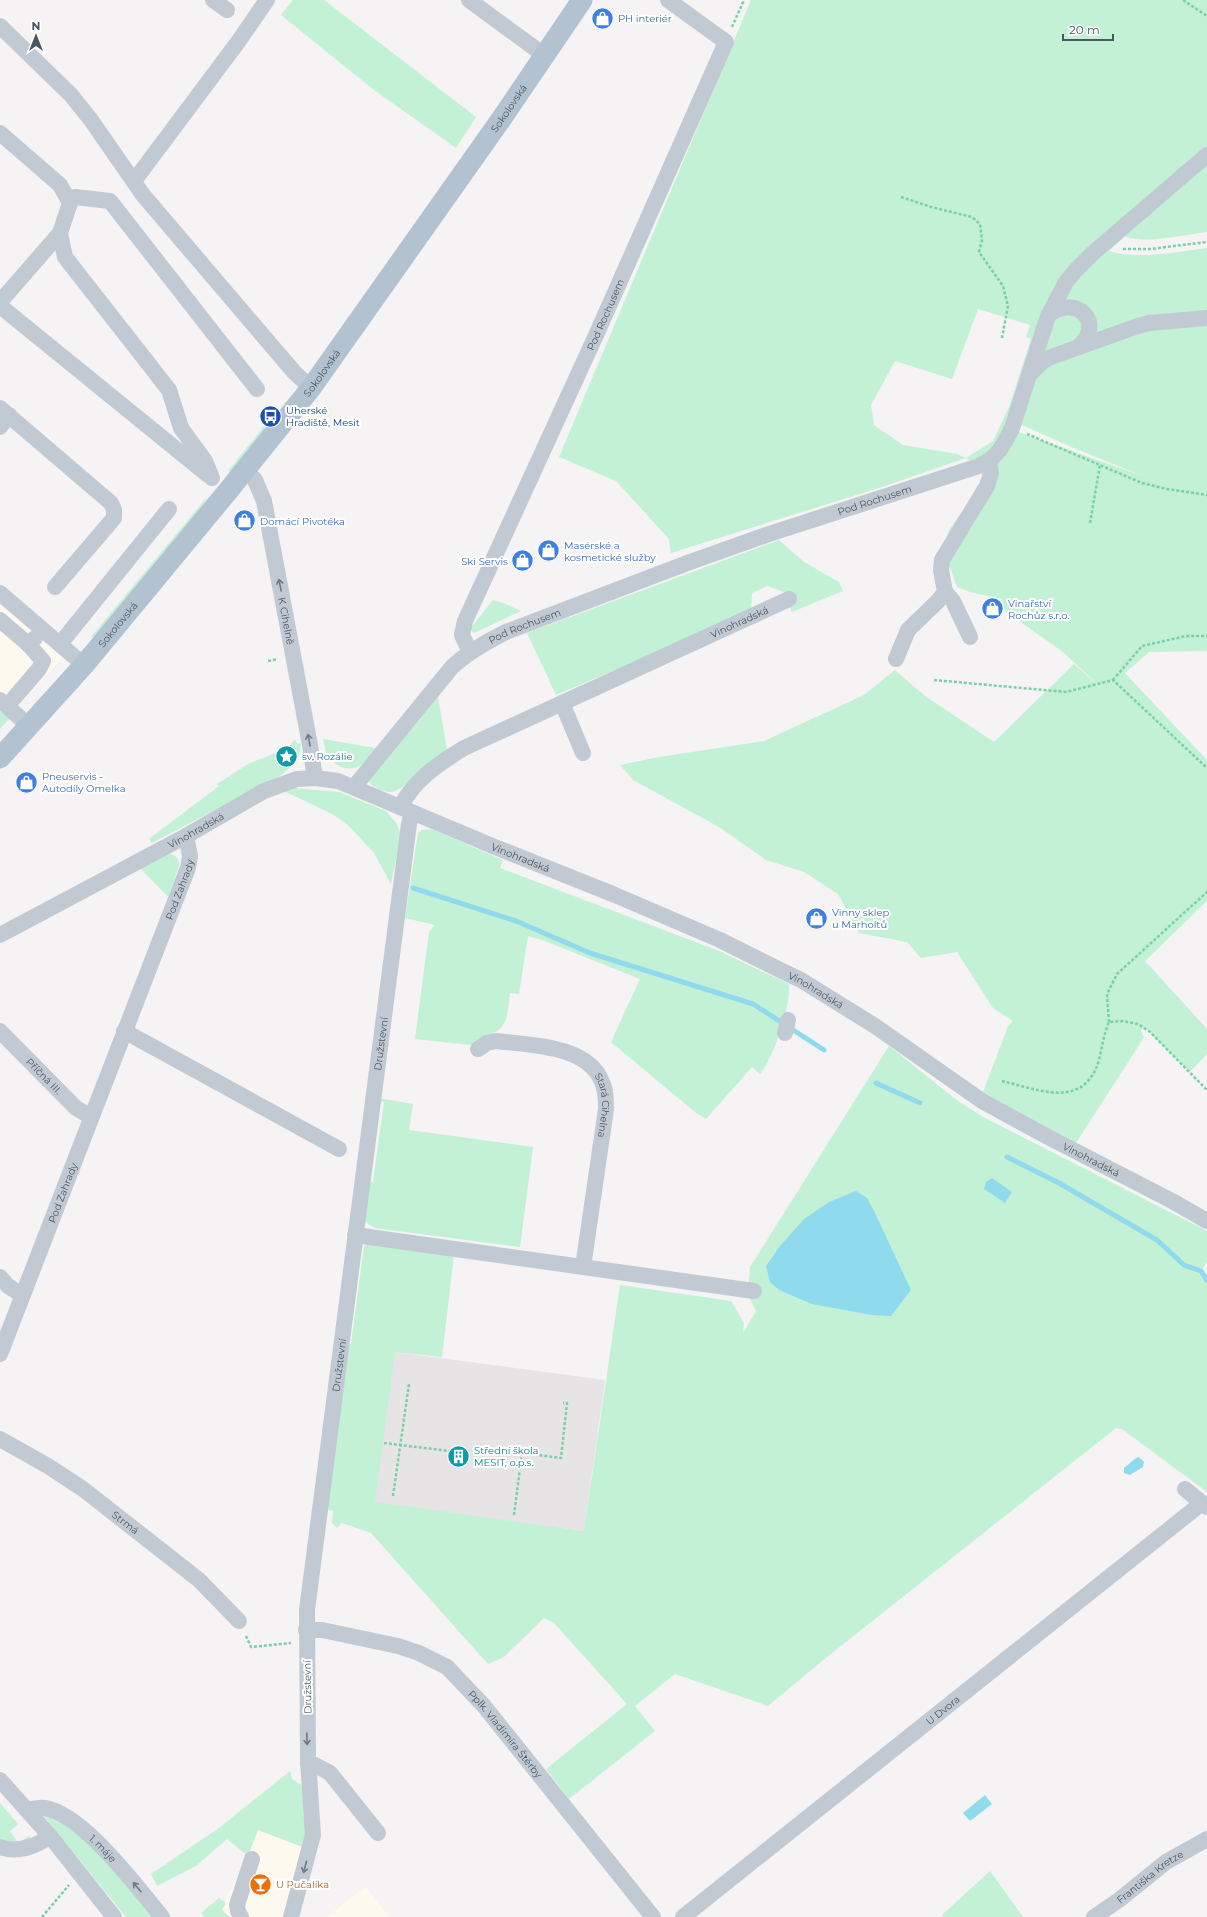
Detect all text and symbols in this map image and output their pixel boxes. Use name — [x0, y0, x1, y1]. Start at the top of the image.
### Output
shop icon: PH interiér — [590, 5, 616, 31]
place label: PH interiér — [618, 12, 672, 25]
north arrow — [16, 16, 56, 56]
scale bar — [1063, 16, 1113, 42]
text: N — [32, 19, 40, 33]
text: 20 m — [1069, 22, 1100, 37]
street label: Sokolovská — [488, 82, 530, 135]
street label: Pod Rochusem — [584, 277, 627, 353]
street label: Sokolovská — [301, 347, 343, 400]
bus stop icon: Uherské Hradiště, Mesit — [257, 403, 283, 429]
place label: Uherské Hradiště, Mesit — [286, 404, 360, 429]
street label: Pod Rochusem — [836, 482, 913, 518]
shop icon: Domácí Pivotéka — [231, 508, 257, 534]
place label: Domácí Pivotéka — [260, 515, 345, 528]
shop icon: Masérské a kosmetické služby — [535, 538, 561, 564]
place label: Masérské a kosmetické služby — [564, 539, 656, 564]
shop icon: Ski Servis — [510, 548, 536, 574]
place label: Ski Servis — [461, 555, 508, 568]
one-way arrow — [275, 579, 283, 592]
street label: K Cihelně — [275, 596, 297, 646]
shop icon: Vinařství Rochůz s.r.o. — [980, 596, 1006, 622]
place label: Vinařství Rochůz s.r.o. — [1008, 597, 1069, 622]
street label: Sokolovská — [95, 599, 141, 650]
street label: Vinohradská — [708, 603, 771, 641]
street label: Pod Rochusem — [486, 606, 563, 647]
one-way arrow — [305, 734, 313, 747]
place icon: sv. Rozálie — [274, 743, 300, 769]
place label: sv. Rozálie — [302, 750, 352, 763]
shop icon: Pneuservis - Autodíly Omelka — [13, 769, 39, 795]
place label: Pneuservis - Autodíly Omelka — [42, 770, 126, 795]
street label: Vinohradská — [166, 810, 226, 852]
street label: Vinohradská — [489, 840, 552, 875]
street label: Pod Zahrady — [163, 858, 196, 922]
shop icon: Vinny sklep u Marholtů — [804, 905, 830, 931]
place label: Vinny sklep u Marholtů — [832, 906, 889, 931]
street label: Vinohradská — [786, 969, 846, 1012]
street label: Družstevní — [371, 1015, 391, 1071]
street label: Příčná III. — [23, 1055, 65, 1097]
street label: Stará Cihelna — [592, 1071, 612, 1139]
street label: Vinohradská — [1060, 1140, 1122, 1180]
street label: Pod Zahrady — [45, 1160, 81, 1225]
street label: Družstevní — [329, 1336, 349, 1393]
building icon: Střední škola MESIT, o.p.s. — [446, 1443, 472, 1469]
place label: Střední škola MESIT, o.p.s. — [474, 1444, 539, 1469]
street label: Strmá — [109, 1508, 141, 1537]
street label: Družstevní — [301, 1659, 314, 1714]
street label: Pplk. Vladimíra Štěrby — [465, 1688, 545, 1781]
street label: U Dvora — [923, 1693, 962, 1728]
one-way arrow — [303, 1732, 311, 1745]
street label: 1. máje — [86, 1832, 119, 1865]
street label: Františka Kretze — [1114, 1848, 1186, 1906]
one-way arrow — [301, 1861, 308, 1874]
bar icon: U Pučalíka — [248, 1871, 274, 1897]
place label: U Pučalíka — [276, 1878, 329, 1891]
one-way arrow — [133, 1882, 142, 1892]

